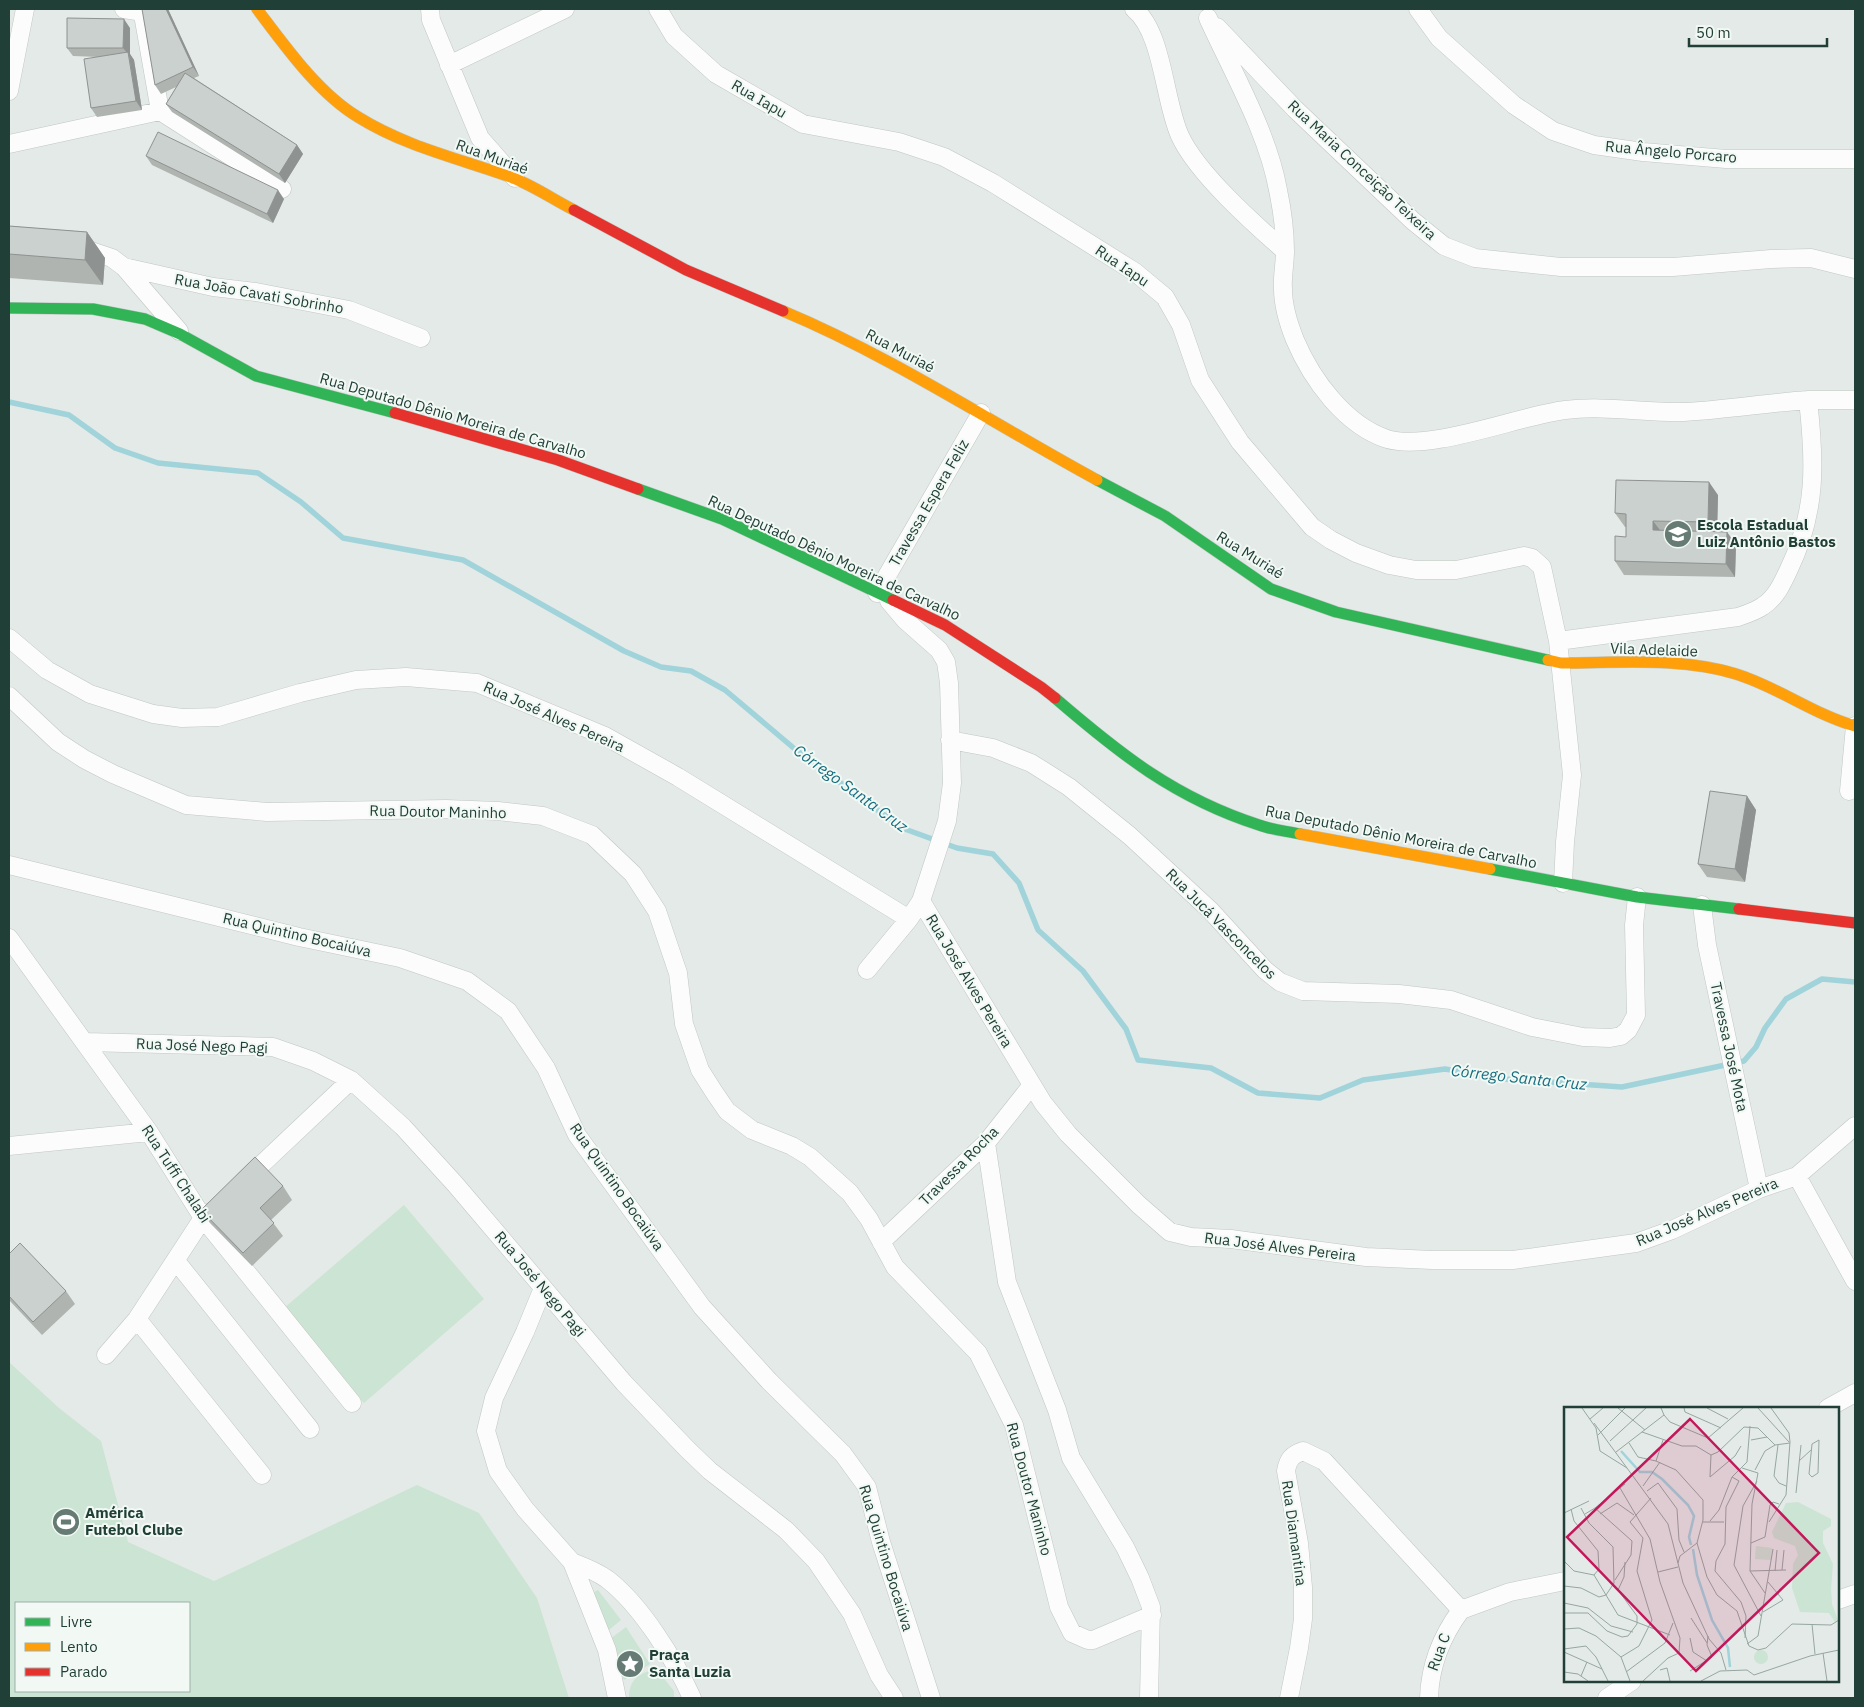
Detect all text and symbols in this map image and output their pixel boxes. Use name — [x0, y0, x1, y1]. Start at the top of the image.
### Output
scale bar — [1689, 15, 1826, 47]
text: 50 m — [1696, 23, 1731, 42]
street label: Rua Iapu — [728, 75, 790, 122]
street label: Rua Maria Conceição Teixeira — [1284, 96, 1441, 244]
street label: Rua Muriaé — [453, 135, 531, 178]
street label: Rua Ângelo Porcaro — [1605, 136, 1738, 167]
street label: Rua Iapu — [1092, 241, 1153, 290]
street label: Rua João Cavati Sobrinho — [173, 269, 345, 318]
street label: Rua Muriaé — [862, 324, 938, 377]
street label: Rua Deputado Dênio Moreira de Carvalho — [318, 368, 589, 463]
street label: Travessa Espera Feliz — [884, 436, 973, 570]
street label: Rua Deputado Dênio Moreira de Carvalho — [705, 491, 963, 625]
place label: Escola Estadual Luiz Antônio Bastos — [1697, 515, 1836, 551]
school or university icon: Escola Estadual Luiz Antônio Bastos — [1663, 519, 1693, 549]
street label: Rua Muriaé — [1213, 526, 1287, 583]
street label: Vila Adelaide — [1610, 638, 1698, 661]
street label: Rua José Alves Pereira — [481, 677, 628, 756]
water label: Córrego Santa Cruz — [790, 740, 913, 837]
street label: Rua Doutor Maninho — [369, 801, 507, 822]
street label: Rua Deputado Dênio Moreira de Carvalho — [1264, 801, 1539, 872]
street label: Rua Jucá Vasconcelos — [1162, 864, 1281, 983]
street label: Rua Quintino Bocaiúva — [221, 908, 373, 961]
street label: Rua José Alves Pereira — [922, 910, 1017, 1051]
street label: Travessa José Mota — [1706, 980, 1752, 1113]
street label: Rua José Nego Pagi — [136, 1034, 268, 1057]
water label: Córrego Santa Cruz — [1450, 1060, 1589, 1094]
street label: Rua Quintino Bocaiúva — [566, 1119, 669, 1254]
street label: Rua Tuffi Chalabi — [138, 1121, 215, 1226]
street label: Travessa Rocha — [915, 1122, 1002, 1209]
street label: Rua José Alves Pereira — [1633, 1173, 1781, 1250]
street label: Rua José Nego Pagi — [491, 1227, 590, 1340]
street label: Rua José Alves Pereira — [1203, 1228, 1357, 1265]
inset map — [1564, 1407, 1839, 1682]
street label: Rua Doutor Maninho — [1003, 1420, 1056, 1558]
street label: Rua Diamantina — [1278, 1479, 1311, 1587]
street label: Rua Quintino Bocaiúva — [855, 1482, 918, 1633]
place label: América Futebol Clube — [85, 1503, 183, 1539]
sports icon: América Futebol Clube — [51, 1507, 81, 1537]
legend — [15, 1602, 190, 1692]
text: Livre — [60, 1612, 92, 1631]
street label: Rua C — [1423, 1630, 1454, 1673]
text: Lento — [60, 1637, 98, 1656]
place label: Praça Santa Luzia — [649, 1645, 732, 1681]
place icon: Praça Santa Luzia — [615, 1649, 645, 1679]
text: Parado — [60, 1662, 108, 1681]

